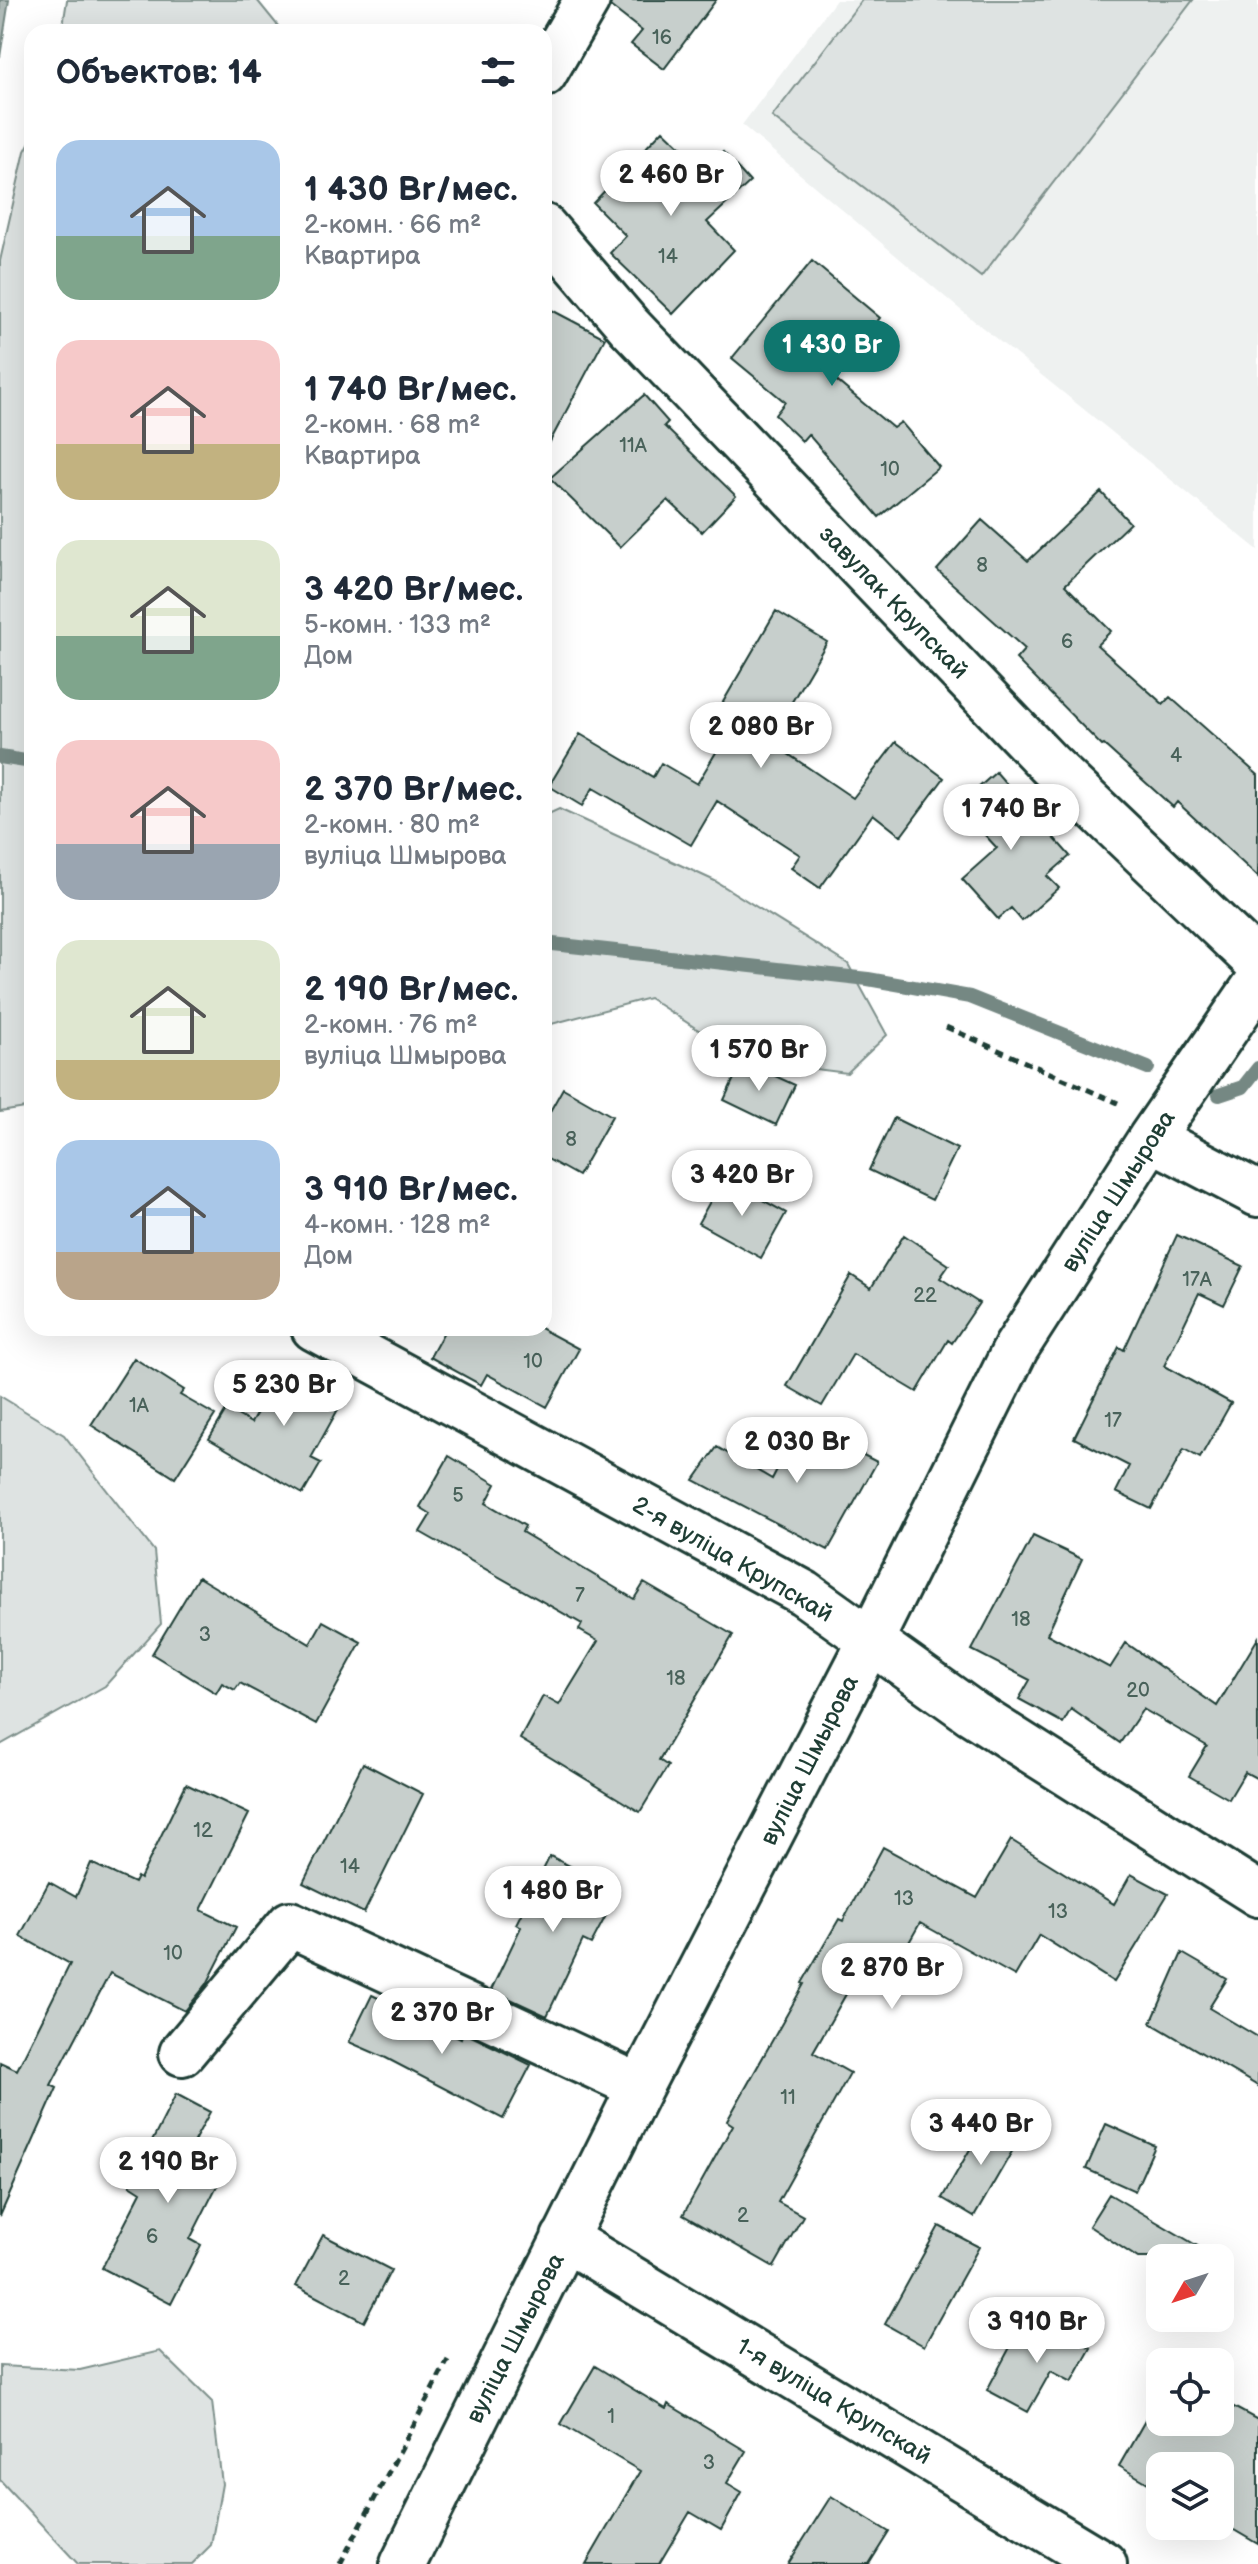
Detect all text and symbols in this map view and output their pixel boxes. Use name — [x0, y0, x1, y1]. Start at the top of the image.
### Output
house number: 16 — [652, 26, 672, 50]
icon: filters — [476, 50, 520, 94]
text: Объектов: 14 — [56, 52, 262, 93]
pin: 2 460 Br — [588, 150, 754, 218]
text: 2 460 Br — [618, 160, 724, 191]
text: 1 430 Br/мес. — [304, 169, 518, 210]
icon: home — [120, 172, 216, 268]
text: 2-комн. · 66 m² — [304, 210, 481, 241]
text: Квартира — [304, 241, 421, 272]
house number: 14 — [658, 245, 678, 269]
pin: 1 430 Br — [749, 320, 915, 388]
text: 1 430 Br — [782, 330, 882, 361]
text: 1 740 Br/мес. — [304, 369, 517, 410]
icon: home — [120, 372, 216, 468]
text: 2-комн. · 68 m² — [304, 410, 481, 441]
house number: 11А — [619, 434, 648, 458]
text: Квартира — [304, 441, 421, 472]
house number: 10 — [880, 458, 900, 482]
street label: завулак Крупскай — [813, 519, 974, 685]
house number: 8 — [976, 554, 988, 578]
text: 3 420 Br/мес. — [304, 569, 523, 610]
icon: home — [120, 572, 216, 668]
text: 5-комн. · 133 m² — [304, 610, 491, 641]
house number: 6 — [1061, 630, 1073, 654]
text: Дом — [304, 641, 353, 672]
pin: 2 080 Br — [678, 702, 844, 770]
text: 2 080 Br — [708, 712, 814, 743]
house number: 4 — [1170, 744, 1182, 768]
text: 2 370 Br/мес. — [304, 769, 523, 810]
icon: home — [120, 772, 216, 868]
pin: 1 740 Br — [928, 784, 1094, 852]
text: 1 740 Br — [961, 794, 1061, 825]
text: 2-комн. · 80 m² — [304, 810, 480, 841]
text: вуліца Шмырова — [304, 841, 507, 872]
text: 2 190 Br/мес. — [304, 969, 518, 1010]
icon: home — [120, 972, 216, 1068]
text: 2-комн. · 76 m² — [304, 1010, 477, 1041]
pin: 1 570 Br — [676, 1025, 842, 1093]
text: 1 570 Br — [709, 1035, 809, 1066]
text: вуліца Шмырова — [304, 1041, 507, 1072]
street label: вуліца Шмырова — [1055, 1105, 1182, 1278]
house number: 8 — [565, 1128, 577, 1152]
pin: 3 420 Br — [659, 1150, 825, 1218]
text: 3 420 Br — [690, 1160, 794, 1191]
text: 3 910 Br/мес. — [304, 1169, 518, 1210]
icon: home — [120, 1172, 216, 1268]
text: 4-комн. · 128 m² — [304, 1210, 491, 1241]
text: Дом — [304, 1241, 353, 1272]
house number: 17А — [1182, 1268, 1213, 1292]
house number: 22 — [913, 1284, 937, 1308]
house number: 10 — [523, 1350, 543, 1374]
pin: 5 230 Br — [201, 1360, 367, 1428]
text: 5 230 Br — [232, 1370, 336, 1401]
house number: 1А — [129, 1394, 150, 1418]
house number: 17 — [1104, 1409, 1122, 1433]
pin: 2 030 Br — [714, 1417, 880, 1485]
text: 2 030 Br — [744, 1427, 850, 1458]
house number: 5 — [452, 1484, 464, 1508]
street label: 2-я вуліца Крупскай — [627, 1490, 838, 1629]
house number: 7 — [575, 1584, 585, 1608]
house number: 18 — [1011, 1608, 1031, 1632]
house number: 3 — [199, 1623, 211, 1647]
house number: 18 — [666, 1667, 686, 1691]
street label: вуліца Шмырова — [754, 1670, 865, 1850]
house number: 20 — [1126, 1679, 1150, 1703]
house number: 12 — [193, 1819, 213, 1843]
house number: 14 — [340, 1855, 360, 1879]
pin: 1 480 Br — [470, 1866, 636, 1934]
text: 1 480 Br — [503, 1876, 603, 1907]
house number: 13 — [894, 1887, 914, 1911]
house number: 13 — [1048, 1900, 1068, 1924]
house number: 10 — [163, 1942, 183, 1966]
pin: 2 870 Br — [809, 1943, 975, 2011]
text: 2 870 Br — [840, 1953, 944, 1984]
pin: 2 370 Br — [359, 1988, 525, 2056]
text: 2 370 Br — [390, 1998, 494, 2029]
house number: 11 — [780, 2086, 796, 2110]
pin: 3 440 Br — [898, 2099, 1064, 2167]
text: 3 440 Br — [929, 2109, 1033, 2140]
pin: 2 190 Br — [85, 2137, 251, 2205]
text: 2 190 Br — [118, 2147, 218, 2178]
house number: 2 — [737, 2204, 749, 2228]
house number: 6 — [146, 2225, 158, 2249]
north arrow — [1146, 2244, 1234, 2332]
map controls — [1146, 2244, 1234, 2540]
street label: вуліца Шмырова — [460, 2248, 571, 2428]
house number: 2 — [338, 2267, 350, 2291]
pin: 3 910 Br — [954, 2297, 1120, 2365]
text: 3 910 Br — [987, 2307, 1087, 2338]
street label: 1-я вуліца Крупскай — [731, 2332, 936, 2471]
button: locate — [1146, 2348, 1234, 2436]
house number: 1 — [607, 2405, 615, 2429]
house number: 3 — [703, 2451, 715, 2475]
button: layers — [1146, 2452, 1234, 2540]

